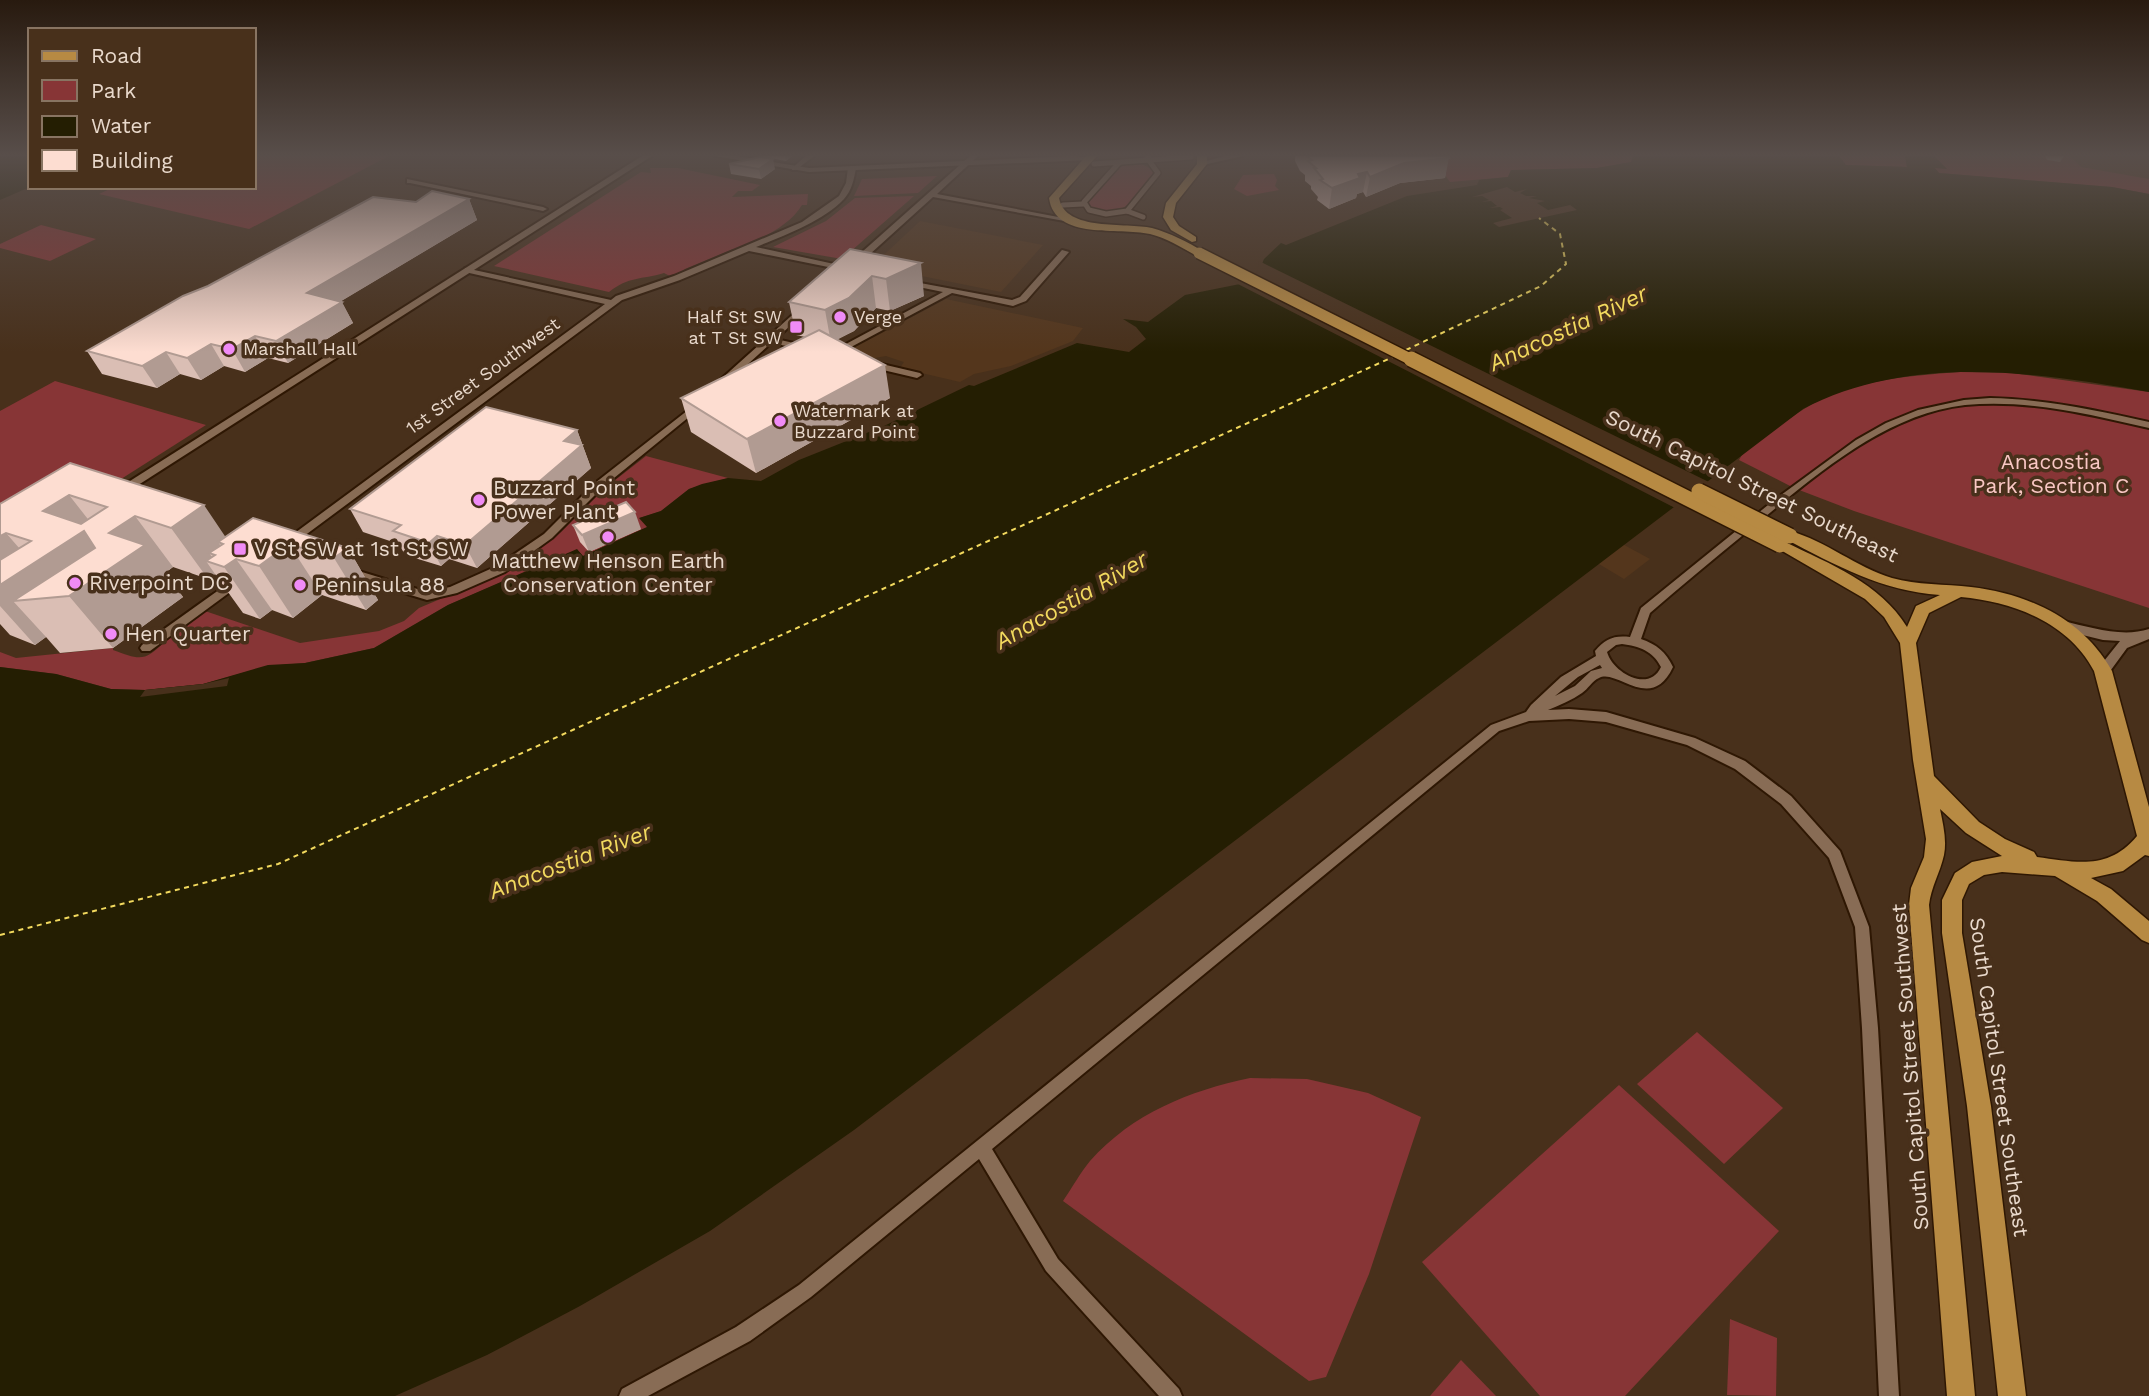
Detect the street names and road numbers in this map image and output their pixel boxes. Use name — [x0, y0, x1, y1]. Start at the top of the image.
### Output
street label: 1st Street Southwest — [402, 313, 564, 438]
street label: South Capitol Street Southeast — [1602, 404, 1903, 568]
street label: South Capitol Street Southwest — [1886, 903, 1933, 1231]
street label: South Capitol Street Southeast — [1965, 916, 2034, 1238]

